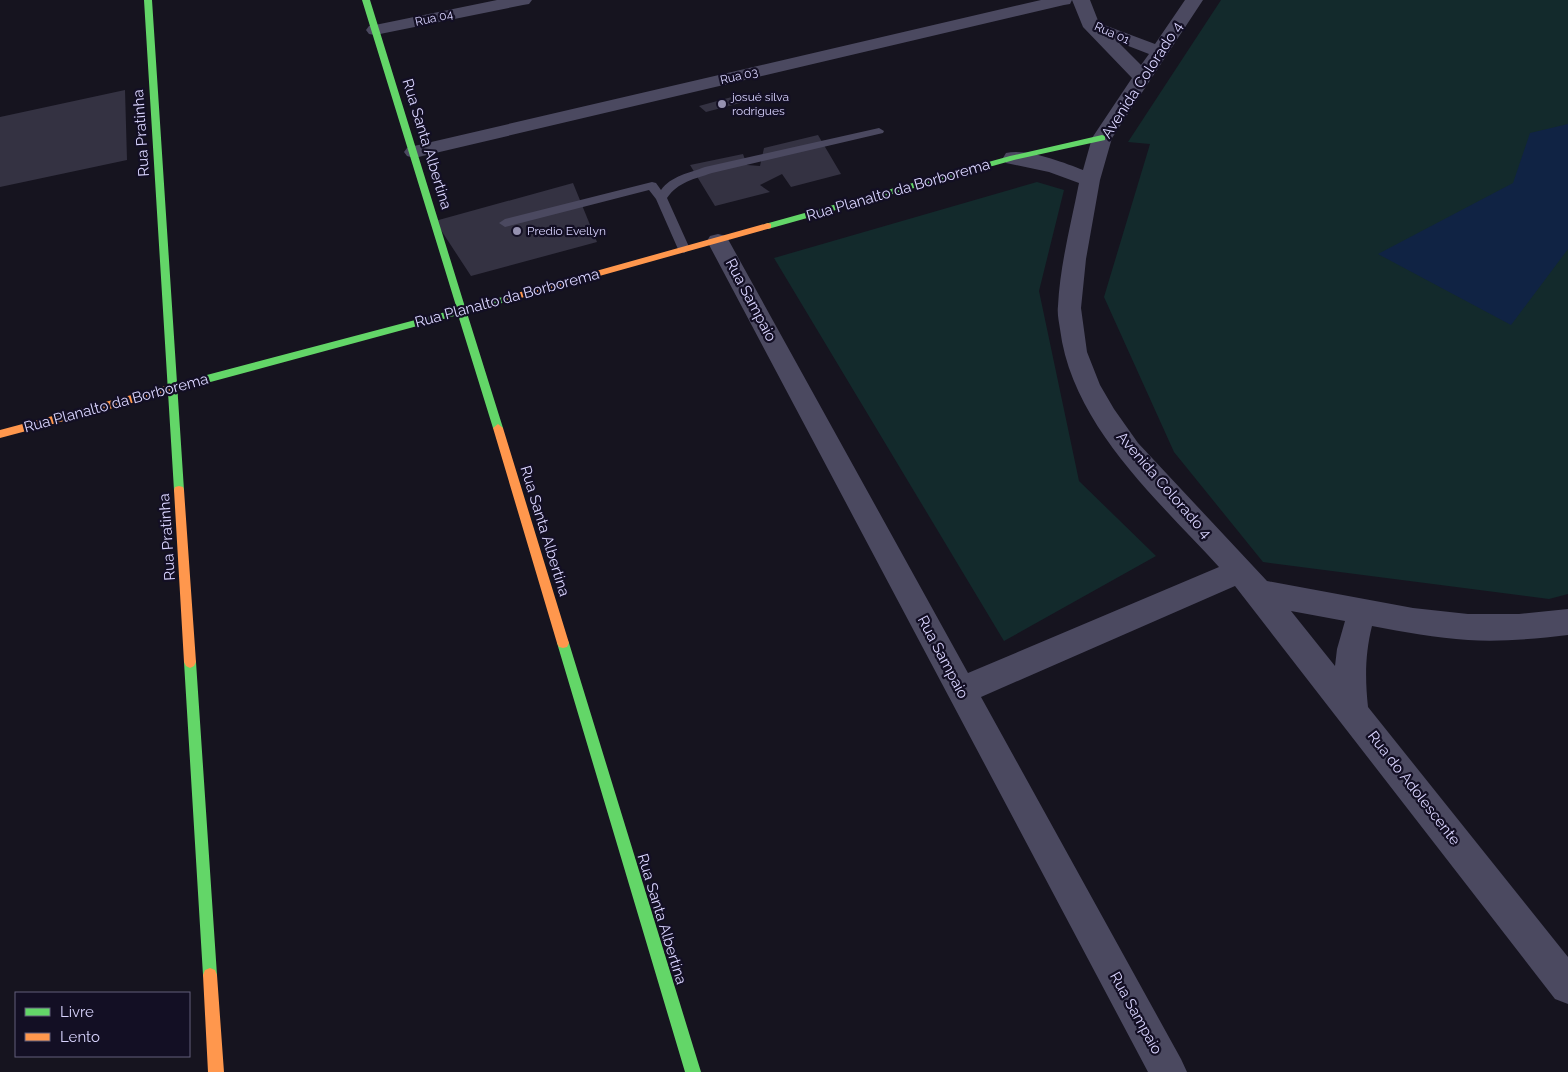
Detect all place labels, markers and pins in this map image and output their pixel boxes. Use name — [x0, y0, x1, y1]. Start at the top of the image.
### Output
place label: josué silva rodrigues — [730, 90, 789, 118]
marker: josué silva rodrigues — [716, 98, 728, 110]
place label: Predio Evellyn — [527, 224, 606, 238]
marker: Predio Evellyn — [511, 225, 523, 237]

